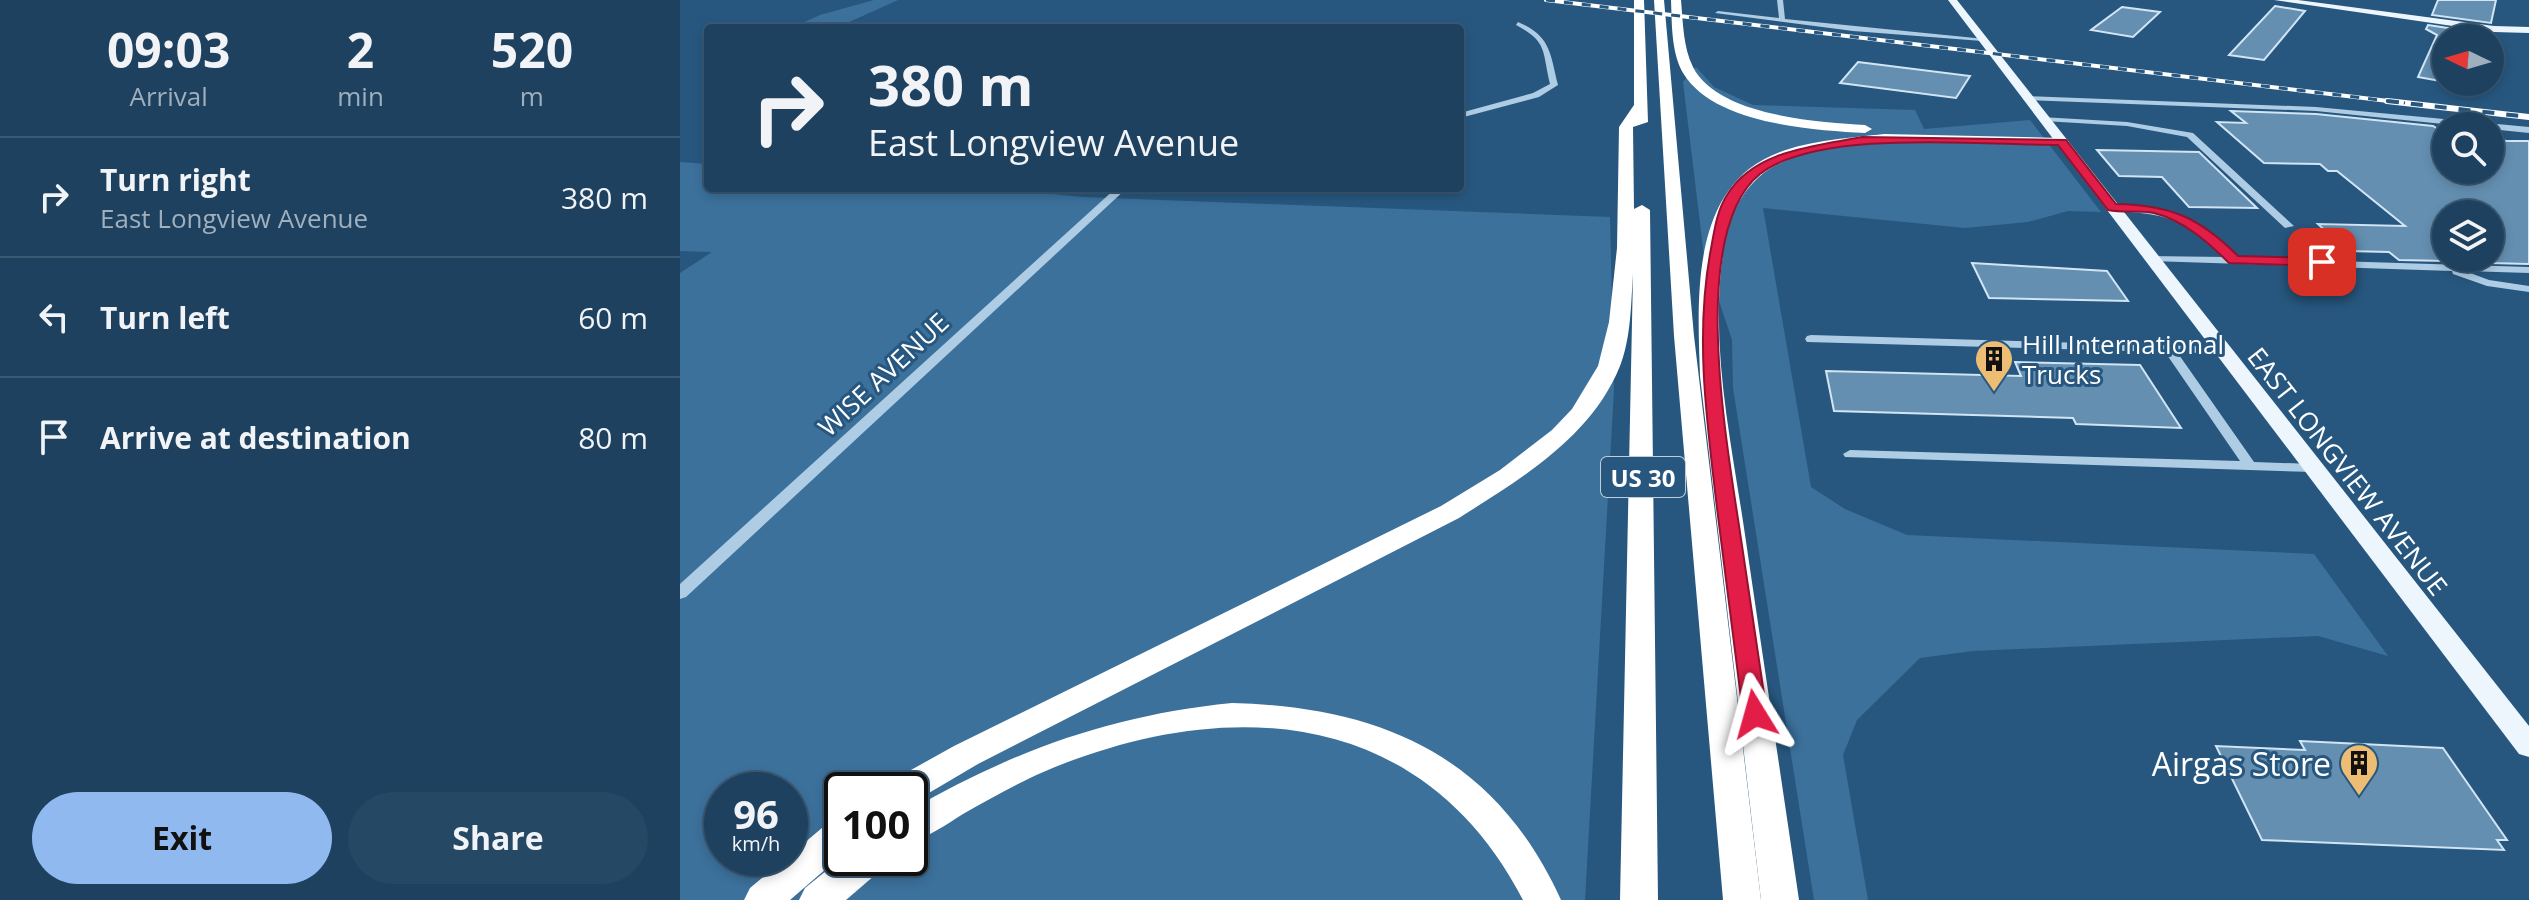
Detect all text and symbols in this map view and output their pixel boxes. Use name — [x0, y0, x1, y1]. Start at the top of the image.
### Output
text: 09:03 — [107, 17, 230, 82]
text: 2 — [347, 17, 374, 82]
text: 520 — [491, 17, 573, 82]
north arrow — [2432, 24, 2504, 96]
map controls — [2432, 24, 2504, 272]
text: 380 m — [868, 46, 1034, 122]
icon: right — [736, 56, 840, 160]
text: Arrival — [129, 78, 208, 114]
text: min — [337, 78, 384, 114]
text: m — [520, 78, 544, 114]
button: search — [2432, 112, 2504, 184]
text: East Longview Avenue — [868, 118, 1239, 167]
text: Turn right — [100, 159, 251, 200]
icon: right — [32, 175, 76, 219]
text: 380 m — [561, 177, 648, 218]
text: East Longview Avenue — [100, 200, 368, 236]
button: layers — [2432, 200, 2504, 272]
pin — [2288, 228, 2356, 296]
icon: arrive — [2300, 240, 2344, 284]
icon: left — [32, 295, 76, 339]
text: Turn left — [100, 297, 230, 338]
text: 60 m — [578, 297, 648, 338]
street label: WISE AVENUE — [810, 304, 956, 444]
place label: Hill International Trucks — [2022, 326, 2224, 392]
building icon: Hill International Trucks — [1973, 338, 2015, 393]
street label: EAST LONGVIEW AVENUE — [2240, 339, 2456, 603]
icon: arrive — [32, 415, 76, 459]
text: Arrive at destination — [100, 417, 411, 458]
text: 80 m — [578, 417, 648, 458]
road number: US 30 — [1601, 457, 1685, 497]
position arrow — [1713, 672, 1797, 756]
place label: Airgas Store — [2152, 742, 2331, 785]
building icon: Airgas Store — [2338, 742, 2380, 797]
speed limit sign: 100 — [824, 772, 928, 876]
text: 96 — [733, 786, 779, 841]
button: Exit — [32, 792, 332, 884]
button: Share — [348, 792, 648, 884]
text: km/h — [732, 830, 780, 857]

